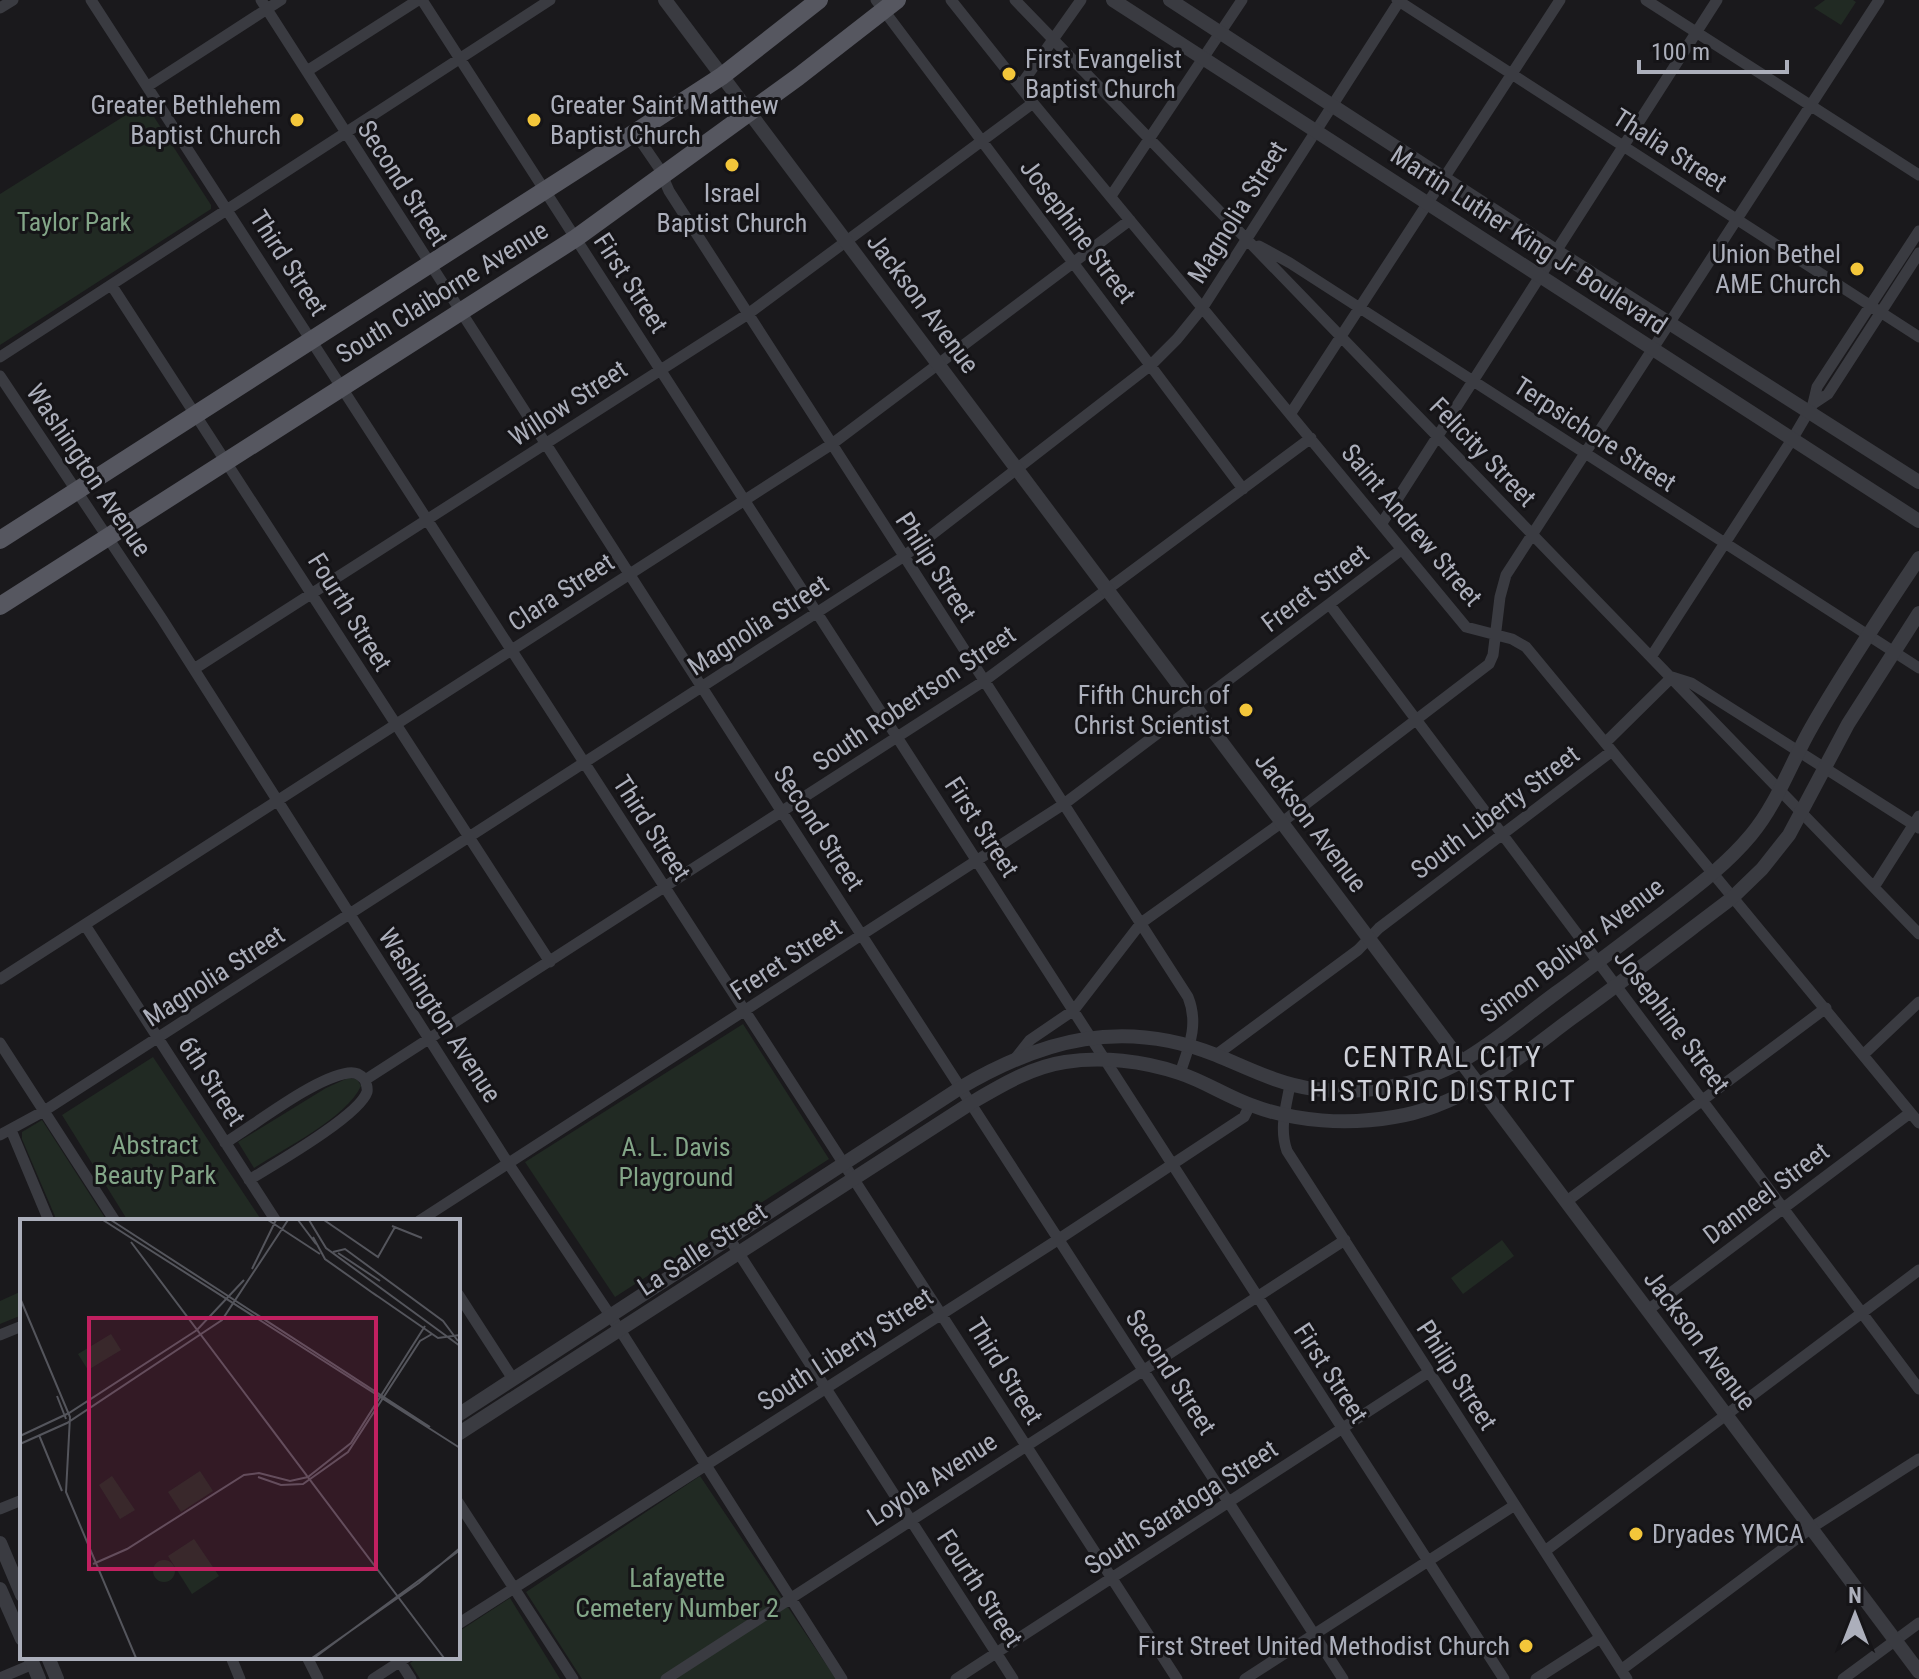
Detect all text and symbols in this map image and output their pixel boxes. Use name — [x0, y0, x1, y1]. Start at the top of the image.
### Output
scale bar — [1639, 24, 1787, 74]
text: 100 m — [1651, 38, 1710, 66]
place label: First Evangelist Baptist Church — [1025, 44, 1182, 104]
marker: First Evangelist Baptist Church — [1000, 65, 1018, 83]
place label: Greater Bethlehem Baptist Church — [90, 90, 281, 150]
place label: Greater Saint Matthew Baptist Church — [550, 90, 779, 150]
street label: Thalia Street — [1607, 102, 1733, 198]
marker: Greater Bethlehem Baptist Church — [288, 111, 306, 129]
marker: Greater Saint Matthew Baptist Church — [525, 111, 543, 129]
street label: Second Street — [351, 115, 455, 251]
street label: Magnolia Street — [1181, 135, 1293, 289]
street label: Martin Luther King Jr Boulevard — [1385, 139, 1673, 341]
street label: Josephine Street — [1014, 153, 1142, 309]
marker: Israel Baptist Church — [723, 156, 741, 174]
place label: Israel Baptist Church — [657, 178, 807, 238]
street label: Third Street — [244, 205, 334, 321]
park label: Taylor Park — [17, 207, 132, 237]
street label: South Claiborne Avenue — [331, 215, 553, 369]
street label: Jackson Avenue — [861, 227, 985, 379]
street label: First Street — [588, 228, 674, 338]
place label: Union Bethel AME Church — [1711, 239, 1841, 299]
marker: Union Bethel AME Church — [1848, 260, 1866, 278]
street label: Willow Street — [503, 354, 633, 452]
street label: Terpsichore Street — [1508, 370, 1682, 498]
street label: Washington Avenue — [20, 378, 158, 562]
street label: Felicity Street — [1424, 391, 1542, 513]
street label: Saint Andrew Street — [1335, 438, 1489, 612]
street label: Philip Street — [889, 507, 983, 627]
street label: Freret Street — [1255, 538, 1375, 638]
street label: Fourth Street — [302, 547, 398, 677]
street label: Clara Street — [503, 547, 619, 637]
street label: Magnolia Street — [682, 568, 834, 682]
street label: South Robertson Street — [807, 619, 1021, 777]
place label: Fifth Church of Christ Scientist — [1074, 680, 1230, 740]
marker: Fifth Church of Christ Scientist — [1237, 701, 1255, 719]
street label: South Liberty Street — [1405, 739, 1585, 885]
street label: Jackson Avenue — [1249, 746, 1373, 898]
street label: Second Street — [767, 760, 871, 896]
street label: Third Street — [607, 770, 697, 886]
street label: First Street — [939, 772, 1025, 882]
street label: Simon Bolivar Avenue — [1474, 871, 1670, 1029]
street label: Freret Street — [725, 912, 847, 1006]
street label: Magnolia Street — [138, 919, 290, 1033]
street label: Washington Avenue — [373, 922, 507, 1108]
street label: Josephine Street — [1608, 943, 1736, 1099]
street label: 6th Street — [172, 1031, 252, 1131]
district label: CENTRAL CITY HISTORIC DISTRICT — [1309, 1039, 1577, 1108]
park label: Abstract Beauty Park — [94, 1130, 216, 1190]
park label: A. L. Davis Playground — [619, 1132, 733, 1192]
street label: Danneel Street — [1697, 1136, 1835, 1250]
street label: La Salle Street — [632, 1196, 772, 1302]
inset map — [20, 1219, 460, 1659]
street label: Jackson Avenue — [1638, 1264, 1762, 1416]
street label: South Liberty Street — [752, 1281, 938, 1417]
street label: Second Street — [1119, 1304, 1223, 1440]
street label: Third Street — [961, 1312, 1049, 1430]
street label: Philip Street — [1410, 1315, 1504, 1435]
street label: First Street — [1288, 1318, 1374, 1428]
street label: Loyola Avenue — [862, 1426, 1002, 1532]
street label: South Saratoga Street — [1079, 1433, 1283, 1581]
place label: Dryades YMCA — [1652, 1519, 1804, 1549]
street label: Fourth Street — [931, 1524, 1029, 1652]
marker: Dryades YMCA — [1627, 1525, 1645, 1543]
park label: Lafayette Cemetery Number 2 — [575, 1563, 779, 1623]
north arrow — [1815, 1575, 1895, 1655]
text: N — [1848, 1583, 1862, 1608]
place label: First Street United Methodist Church — [1138, 1631, 1510, 1661]
marker: First Street United Methodist Church — [1517, 1637, 1535, 1655]

